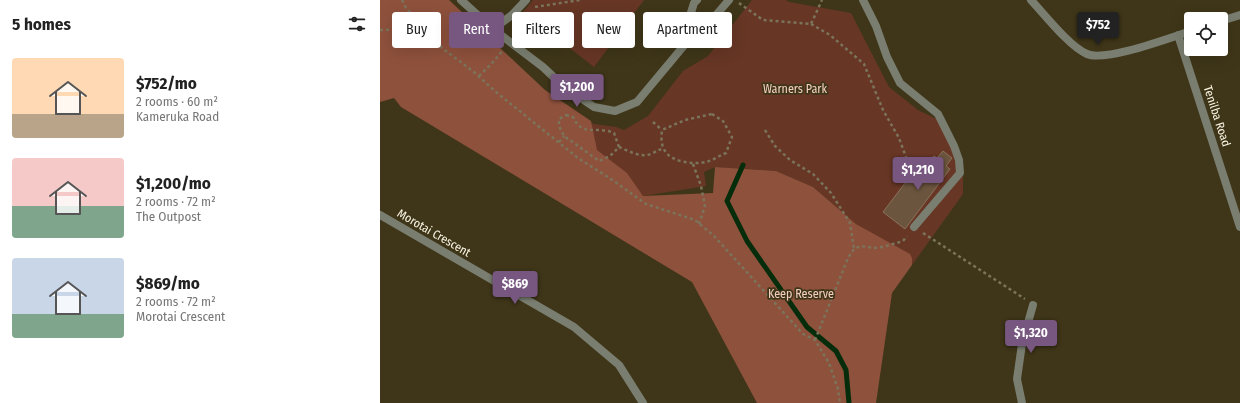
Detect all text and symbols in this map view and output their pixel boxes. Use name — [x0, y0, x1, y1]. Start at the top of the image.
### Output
chip: Buy — [392, 12, 441, 48]
chip: Rent — [449, 12, 504, 48]
chip: Filters — [512, 12, 574, 48]
chip: New — [582, 12, 635, 48]
chip: Apartment — [643, 12, 732, 48]
pin: $752 — [1074, 12, 1122, 46]
map controls — [1184, 12, 1228, 56]
button: locate — [1184, 12, 1228, 56]
icon: filters — [346, 13, 368, 35]
text: 5 homes — [12, 14, 71, 35]
text: $752 — [1086, 17, 1110, 32]
text: $752/mo — [136, 73, 197, 94]
icon: home — [44, 74, 92, 122]
pin: $1,200 — [544, 74, 610, 108]
text: $1,200 — [560, 79, 594, 94]
park label: Warners Park — [763, 82, 828, 96]
street label: Tenilba Road — [1201, 84, 1233, 148]
text: 2 rooms · 60 m² — [136, 94, 218, 109]
text: Kameruka Road — [136, 109, 219, 124]
pin: $1,210 — [885, 157, 951, 191]
text: $1,210 — [902, 162, 934, 177]
text: $1,200/mo — [136, 173, 211, 194]
icon: home — [44, 174, 92, 222]
text: 2 rooms · 72 m² — [136, 194, 216, 209]
street label: Morotai Crescent — [395, 206, 473, 260]
text: The Outpost — [136, 209, 201, 224]
pin: $869 — [491, 271, 539, 305]
text: $869/mo — [136, 273, 200, 294]
icon: home — [44, 274, 92, 322]
text: $869 — [502, 276, 528, 291]
park label: Keep Reserve — [768, 287, 834, 301]
text: 2 rooms · 72 m² — [136, 294, 216, 309]
text: Morotai Crescent — [136, 309, 225, 324]
pin: $1,320 — [998, 320, 1064, 354]
text: $1,320 — [1014, 325, 1048, 340]

